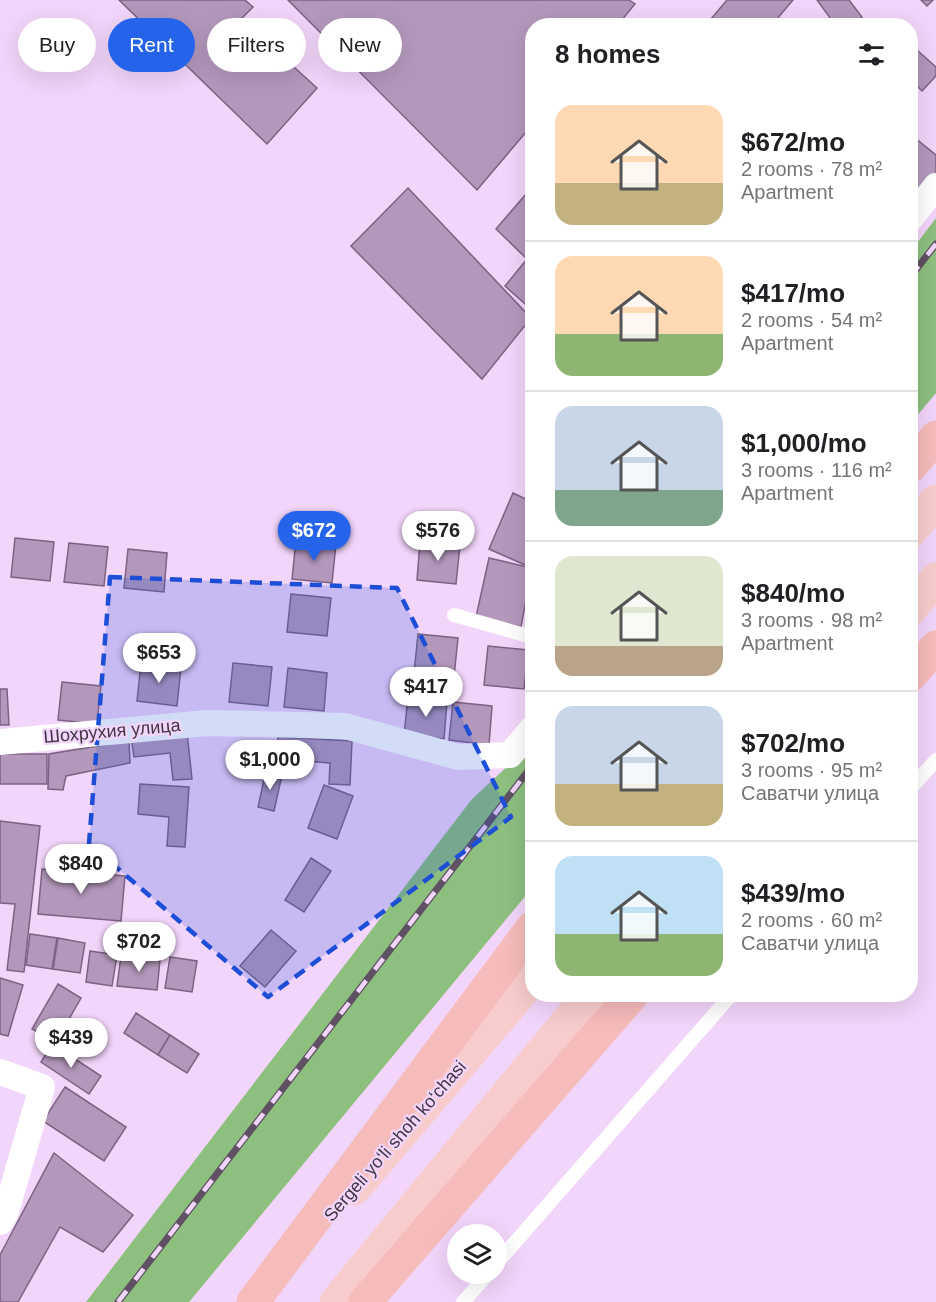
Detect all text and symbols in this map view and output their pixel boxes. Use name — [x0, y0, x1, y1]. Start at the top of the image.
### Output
chip: Buy — [18, 18, 96, 72]
chip: Rent — [108, 18, 195, 72]
chip: Filters — [207, 18, 306, 72]
chip: New — [318, 18, 402, 72]
icon: filters — [855, 38, 888, 71]
text: 8 homes — [555, 39, 661, 69]
text: $672/mo — [741, 127, 845, 157]
icon: home — [603, 129, 675, 201]
text: 2 rooms · 78 m² — [741, 158, 882, 180]
text: Apartment — [741, 181, 833, 203]
text: $417/mo — [741, 278, 845, 308]
icon: home — [603, 280, 675, 352]
text: 2 rooms · 54 m² — [741, 309, 882, 331]
text: Apartment — [741, 332, 833, 354]
text: $1,000/mo — [741, 428, 867, 458]
icon: home — [603, 430, 675, 502]
text: 3 rooms · 116 m² — [741, 459, 892, 481]
text: Apartment — [741, 482, 833, 504]
pin: $672 — [278, 511, 350, 562]
pin: $576 — [402, 511, 474, 562]
text: $672 — [292, 519, 336, 541]
text: $576 — [416, 519, 460, 541]
text: $840/mo — [741, 578, 845, 608]
icon: home — [603, 580, 675, 652]
text: 3 rooms · 98 m² — [741, 609, 882, 631]
text: Apartment — [741, 632, 833, 654]
pin: $653 — [123, 633, 195, 684]
text: $653 — [137, 641, 181, 663]
pin: $417 — [390, 667, 462, 718]
text: $417 — [404, 675, 448, 697]
street label: Шохрухия улица — [43, 715, 182, 747]
text: $702/mo — [741, 728, 845, 758]
icon: home — [603, 730, 675, 802]
pin: $1,000 — [221, 740, 319, 791]
text: $1,000 — [239, 748, 301, 770]
text: 3 rooms · 95 m² — [741, 759, 882, 781]
text: Саватчи улица — [741, 782, 879, 804]
pin: $840 — [45, 844, 117, 895]
text: $840 — [59, 852, 103, 874]
text: $439/mo — [741, 878, 845, 908]
icon: home — [603, 880, 675, 952]
text: 2 rooms · 60 m² — [741, 909, 882, 931]
pin: $702 — [103, 922, 175, 973]
text: $702 — [117, 930, 161, 952]
text: Саватчи улица — [741, 932, 879, 954]
pin: $439 — [35, 1018, 107, 1069]
text: $439 — [49, 1026, 93, 1048]
street label: Sergeli yo‘li shoh ko‘chasi — [320, 1057, 470, 1225]
map controls — [447, 1224, 507, 1284]
button: layers — [447, 1224, 507, 1284]

